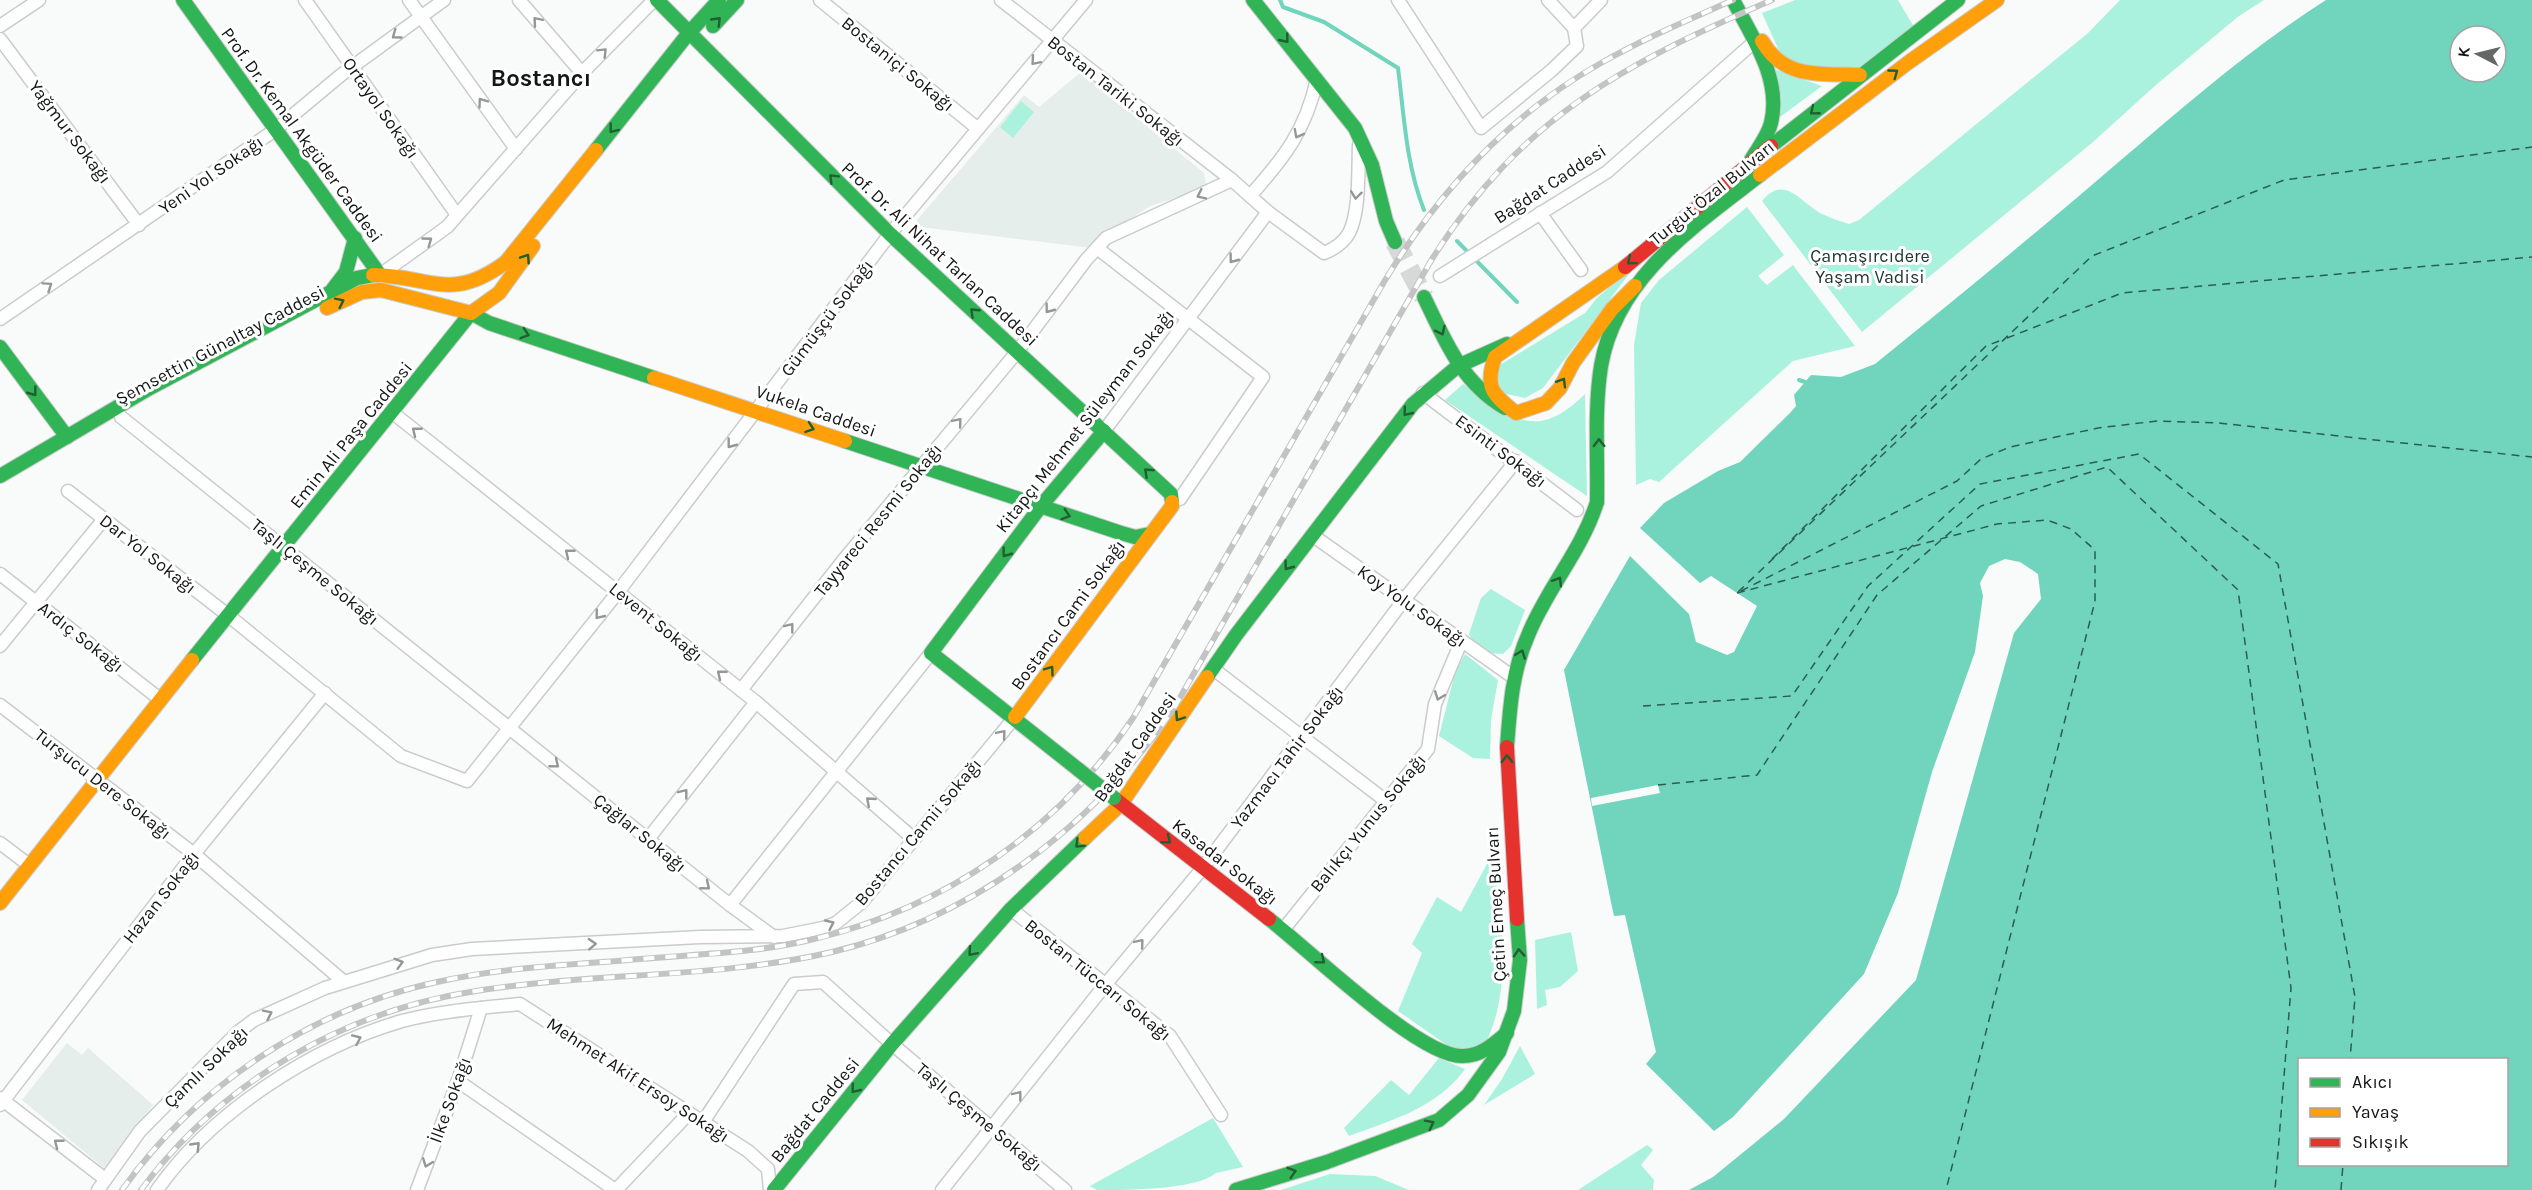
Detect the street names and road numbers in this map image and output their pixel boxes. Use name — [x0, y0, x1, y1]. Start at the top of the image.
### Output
street label: Bostaniçi Sokağı — [837, 12, 959, 116]
street label: Prof. Dr. Kemal Akgüder Caddesi — [216, 23, 388, 247]
street label: Bostan Tariki Sokağı — [1043, 31, 1189, 151]
street label: Ortayol Sokağı — [338, 53, 424, 163]
street label: Yağmur Sokağı — [24, 76, 116, 188]
street label: Yeni Yol Sokağı — [154, 131, 268, 219]
street label: Turgut Özal Bulvarı — [1645, 136, 1779, 250]
street label: Bağdat Caddesi — [1490, 140, 1610, 228]
street label: Prof. Dr. Ali Nihat Tarlan Caddesi — [837, 157, 1043, 351]
street label: Gümüşçü Sokağı — [776, 255, 878, 381]
street label: Şemsettin Günaltay Caddesi — [112, 280, 328, 410]
street label: Kitapçı Mehmet Süleyman Sokağı — [991, 305, 1179, 537]
street label: Emin Ali Paşa Caddesi — [285, 357, 417, 513]
street label: Vukela Caddesi — [753, 380, 879, 442]
street label: Esinti Sokağı — [1451, 410, 1551, 492]
street label: Tayyareci Resmi Sokağı — [809, 439, 947, 601]
street label: Dar Yol Sokağı — [95, 509, 201, 599]
street label: Taşlı Çeşme Sokağı — [247, 514, 383, 630]
street label: Bostancı Cami Sokağı — [1006, 535, 1130, 695]
street label: Koy Yolu Sokağı — [1353, 560, 1471, 652]
street label: Levent Sokağı — [605, 578, 707, 666]
street label: Ardıç Sokağı — [34, 597, 128, 677]
street label: Yazmacı Tahir Sokağı — [1226, 681, 1348, 833]
street label: Bağdat Caddesi — [1089, 688, 1181, 806]
street label: Turşucu Dere Sokağı — [30, 724, 176, 844]
street label: Balıkçı Yunus Sokağı — [1305, 749, 1431, 897]
street label: Bostancı Camii Sokağı — [850, 754, 986, 910]
street label: Çağlar Sokağı — [589, 789, 691, 877]
street label: Kasadar Sokağı — [1168, 814, 1282, 910]
street label: Çetin Emeç Bulvarı — [1481, 826, 1511, 982]
street label: Hazan Sokağı — [118, 846, 204, 948]
street label: Bostan Tüccarı Sokağı — [1020, 914, 1176, 1046]
street label: Mehmet Akif Ersoy Sokağı — [542, 1013, 734, 1147]
street label: Çamlı Sokağı — [159, 1021, 253, 1113]
street label: Bağdat Caddesi — [766, 1053, 864, 1167]
street label: İlke Sokağı — [424, 1054, 476, 1146]
street label: Taşlı Çeşme Sokağı — [911, 1058, 1047, 1176]

